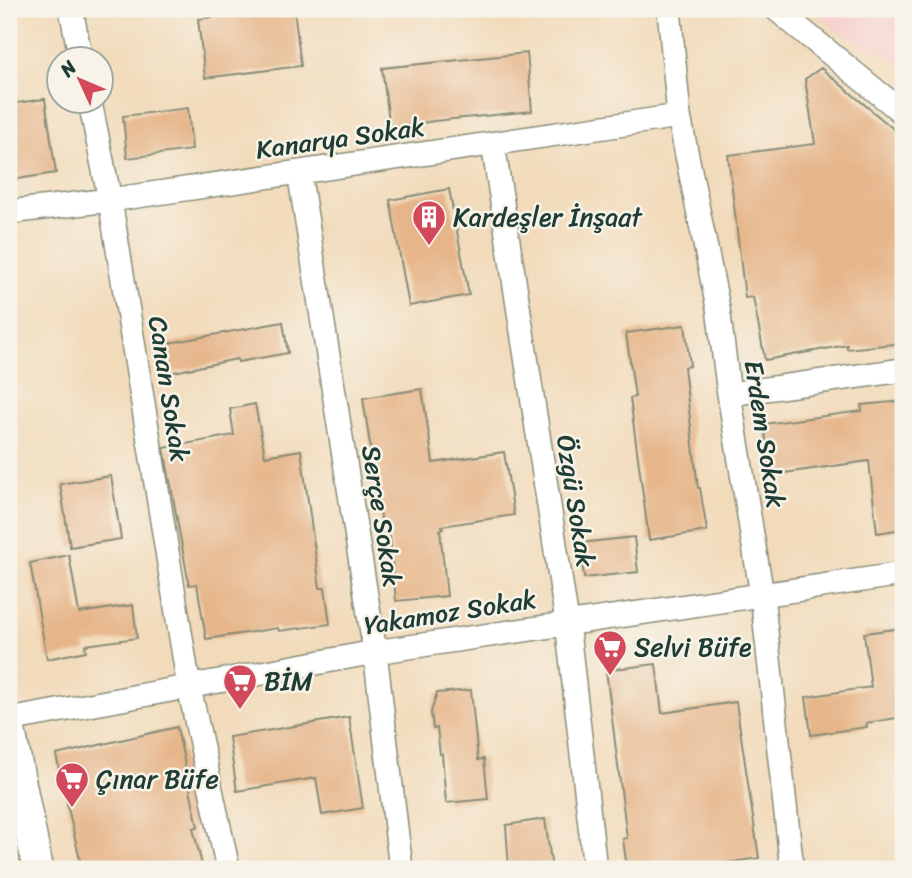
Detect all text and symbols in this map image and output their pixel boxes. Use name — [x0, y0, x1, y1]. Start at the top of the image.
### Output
north arrow — [46, 46, 116, 116]
text: N — [51, 52, 85, 85]
street label: Kanarya Sokak — [253, 103, 428, 173]
place label: Kardeşler İnşaat — [453, 194, 643, 240]
building icon: Kardeşler İnşaat — [410, 198, 448, 247]
street label: Canan Sokak — [135, 313, 203, 465]
street label: Erdem Sokak — [731, 357, 799, 511]
street label: Özgü Sokak — [543, 432, 609, 571]
street label: Serçe Sokak — [348, 442, 416, 590]
street label: Yakamoz Sokak — [361, 576, 540, 648]
place label: Selvi Büfe — [634, 624, 752, 670]
supermarket icon: Selvi Büfe — [591, 628, 629, 677]
place label: BİM — [264, 658, 313, 704]
supermarket icon: BİM — [221, 662, 259, 711]
place label: Çınar Büfe — [96, 756, 219, 802]
supermarket icon: Çınar Büfe — [53, 760, 91, 809]

